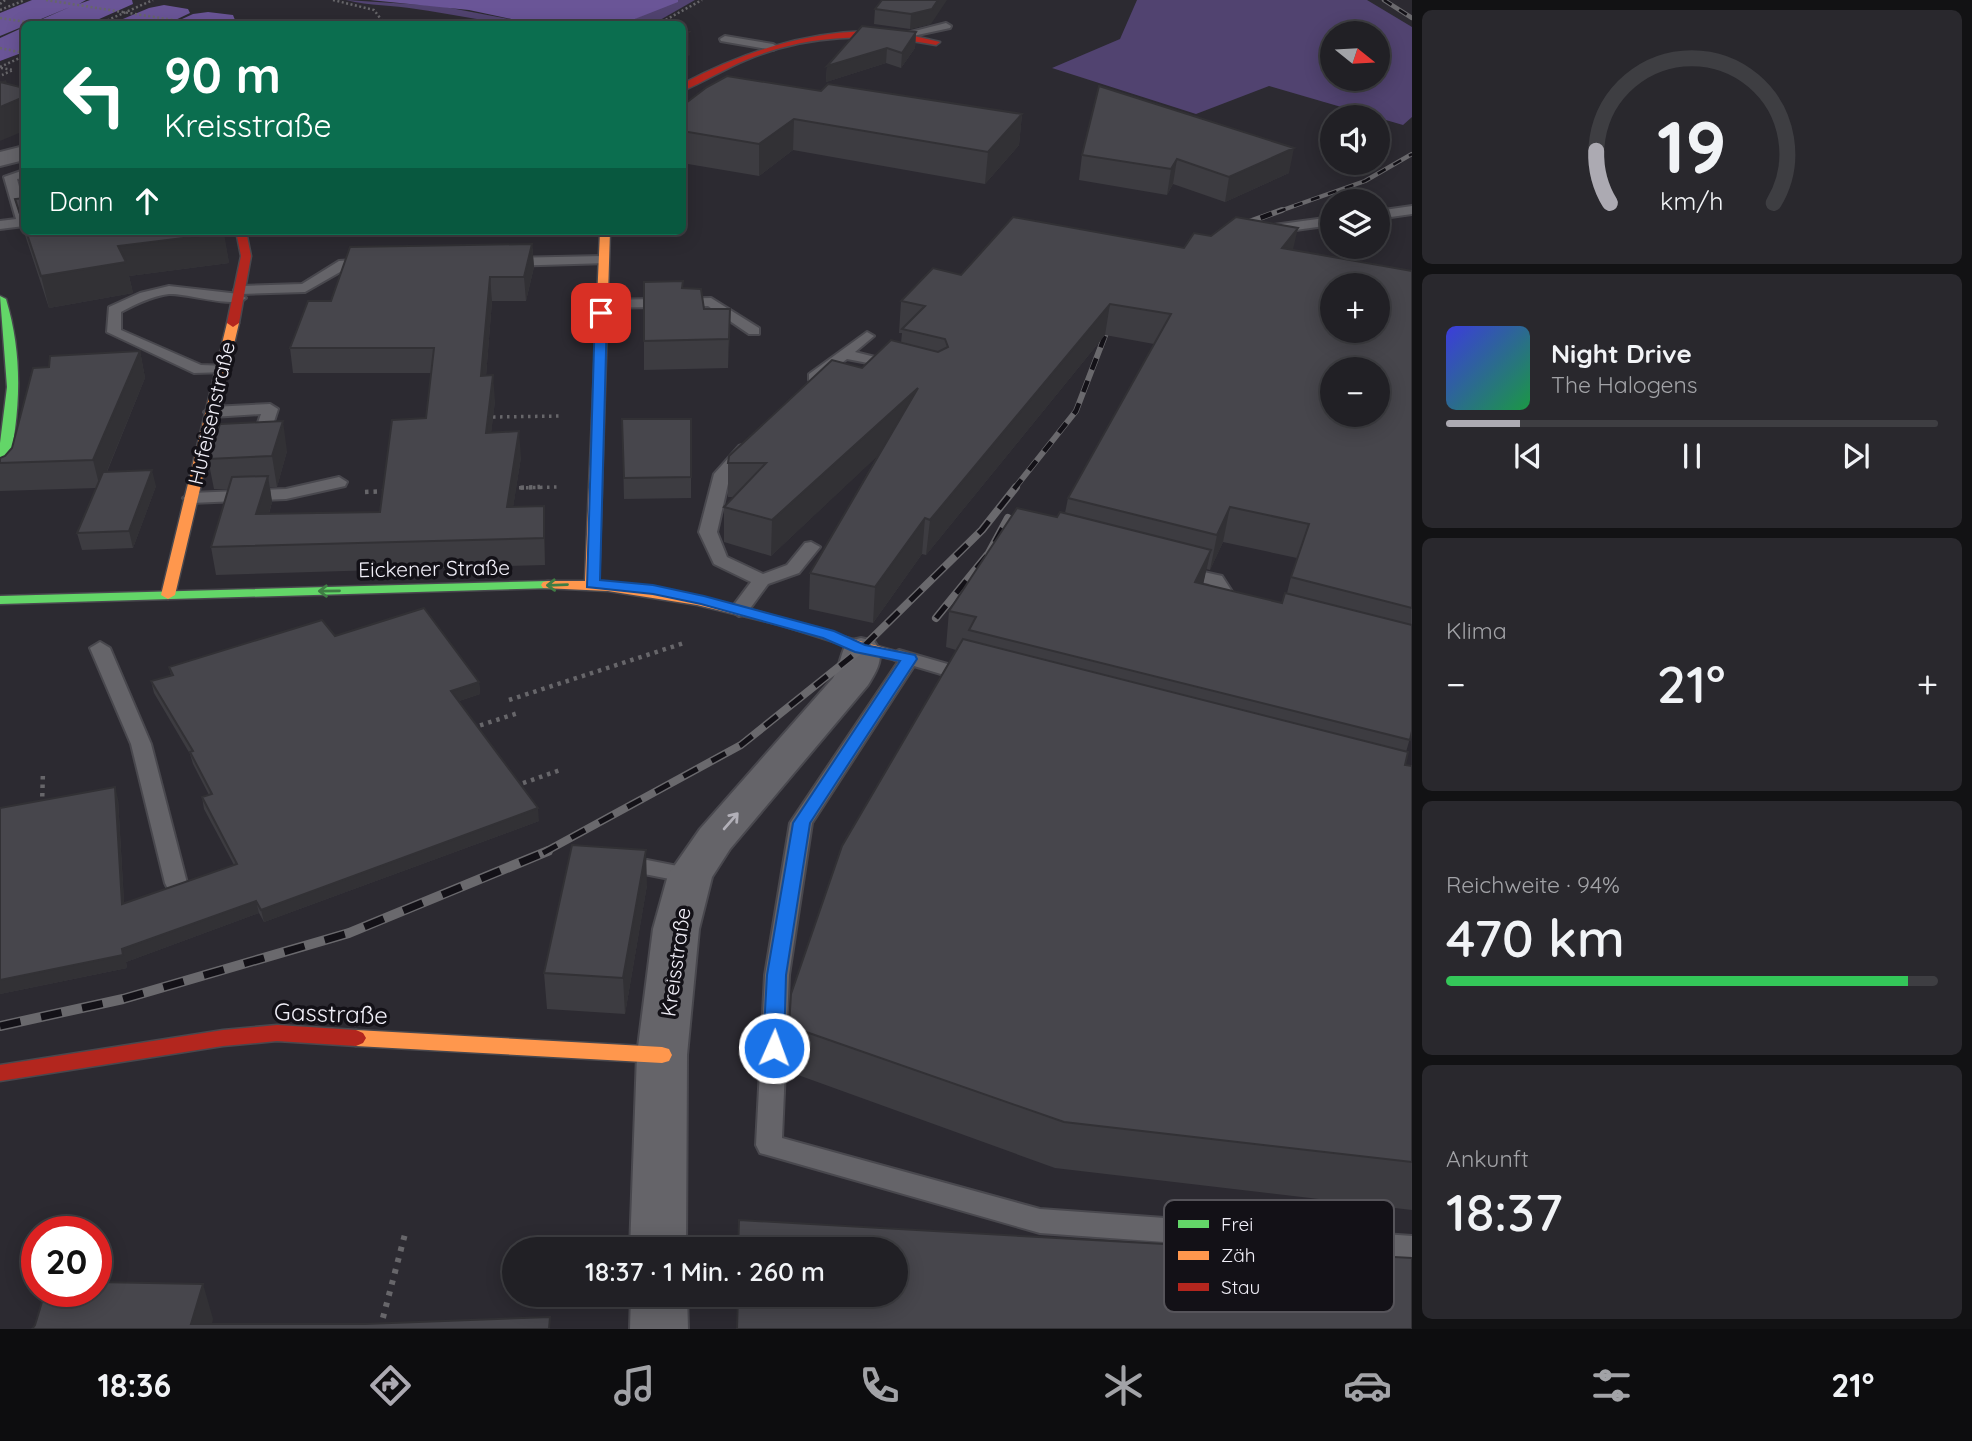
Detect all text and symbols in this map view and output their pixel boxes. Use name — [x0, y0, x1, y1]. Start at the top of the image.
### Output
north arrow — [1320, 21, 1390, 91]
map controls — [1320, 21, 1390, 427]
text: 90 m — [164, 44, 281, 105]
icon: left — [49, 49, 140, 140]
text: 19 — [1657, 100, 1727, 191]
text: Kreisstraße — [164, 105, 332, 145]
button: sound — [1320, 105, 1390, 175]
icon: ahead — [128, 182, 166, 220]
text: Dann — [49, 185, 114, 218]
text: km/h — [1660, 185, 1724, 216]
button: layers — [1320, 189, 1390, 259]
button: + — [1320, 273, 1390, 343]
pin — [571, 283, 631, 343]
icon: arrive — [582, 294, 620, 332]
text: Night Drive — [1551, 337, 1692, 370]
street label: Hufeisenstraße — [182, 339, 240, 487]
button: − — [1320, 357, 1390, 427]
text: The Halogens — [1551, 370, 1698, 399]
icon: previous — [1509, 437, 1547, 475]
icon: pause — [1673, 437, 1711, 475]
icon: next — [1837, 437, 1875, 475]
street label: Eickener Straße — [358, 554, 510, 582]
one-way arrow — [545, 579, 568, 592]
one-way arrow — [318, 584, 341, 598]
text: Klima — [1446, 616, 1507, 645]
text: 21° — [1657, 651, 1725, 716]
text: − — [1446, 660, 1466, 708]
text: + — [1917, 660, 1938, 708]
one-way arrow — [723, 812, 739, 830]
text: Reichweite · 94% — [1446, 870, 1620, 899]
text: 470 km — [1446, 905, 1625, 970]
street label: Kreisstraße — [654, 906, 696, 1018]
street label: Gasstraße — [274, 996, 388, 1030]
position arrow — [737, 1011, 811, 1085]
text: Ankunft — [1446, 1144, 1529, 1173]
text: 18:37 — [1446, 1179, 1563, 1244]
legend — [1164, 1200, 1394, 1312]
text: Frei — [1221, 1212, 1253, 1236]
speed limit sign: 20 — [21, 1216, 112, 1307]
text: Zäh — [1221, 1243, 1256, 1267]
text: 18:37 · 1 Min. · 260 m — [585, 1255, 825, 1288]
text: Stau — [1221, 1275, 1260, 1299]
icon: directions — [366, 1361, 415, 1410]
icon: music — [610, 1361, 659, 1410]
icon: phone — [855, 1361, 904, 1410]
icon: climate — [1099, 1361, 1148, 1410]
icon: car — [1343, 1361, 1392, 1410]
icon: filters — [1587, 1361, 1636, 1410]
text: 18:36 — [98, 1365, 171, 1405]
text: 21° — [1831, 1365, 1874, 1405]

